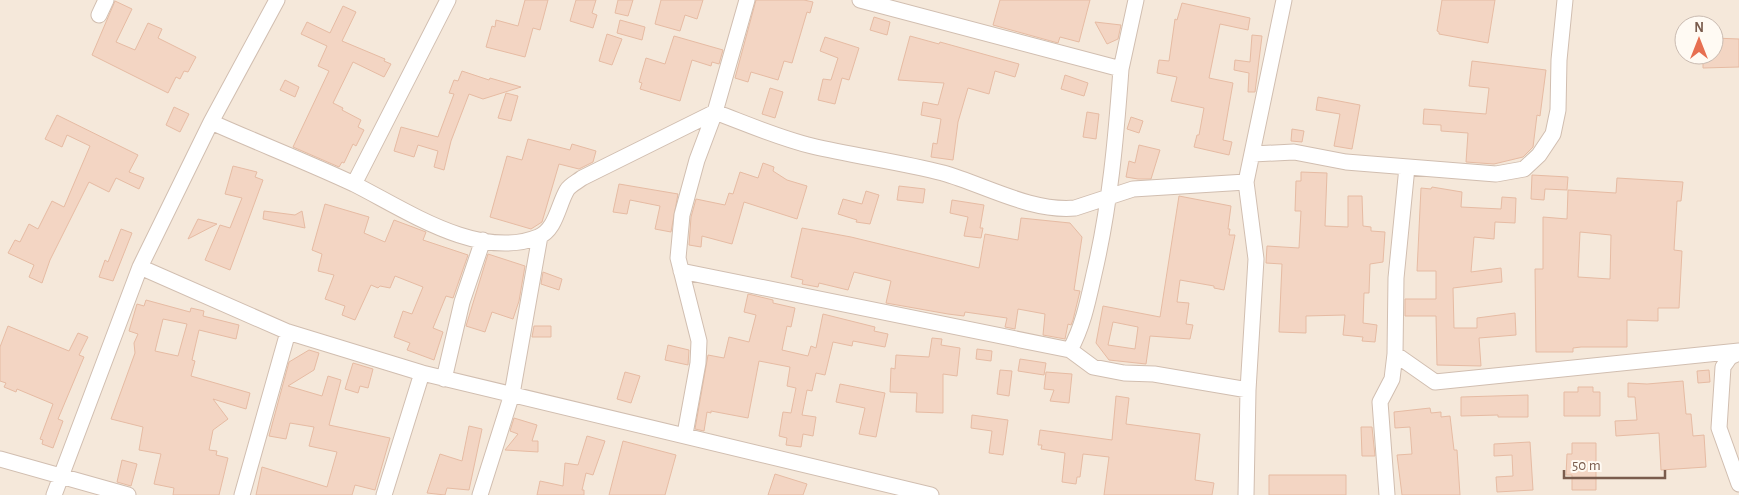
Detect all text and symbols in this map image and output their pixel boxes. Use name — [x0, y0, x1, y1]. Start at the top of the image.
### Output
north arrow — [1674, 15, 1724, 65]
text: N — [1694, 21, 1704, 35]
scale bar — [1564, 448, 1665, 480]
text: 50 m — [1572, 458, 1601, 473]

